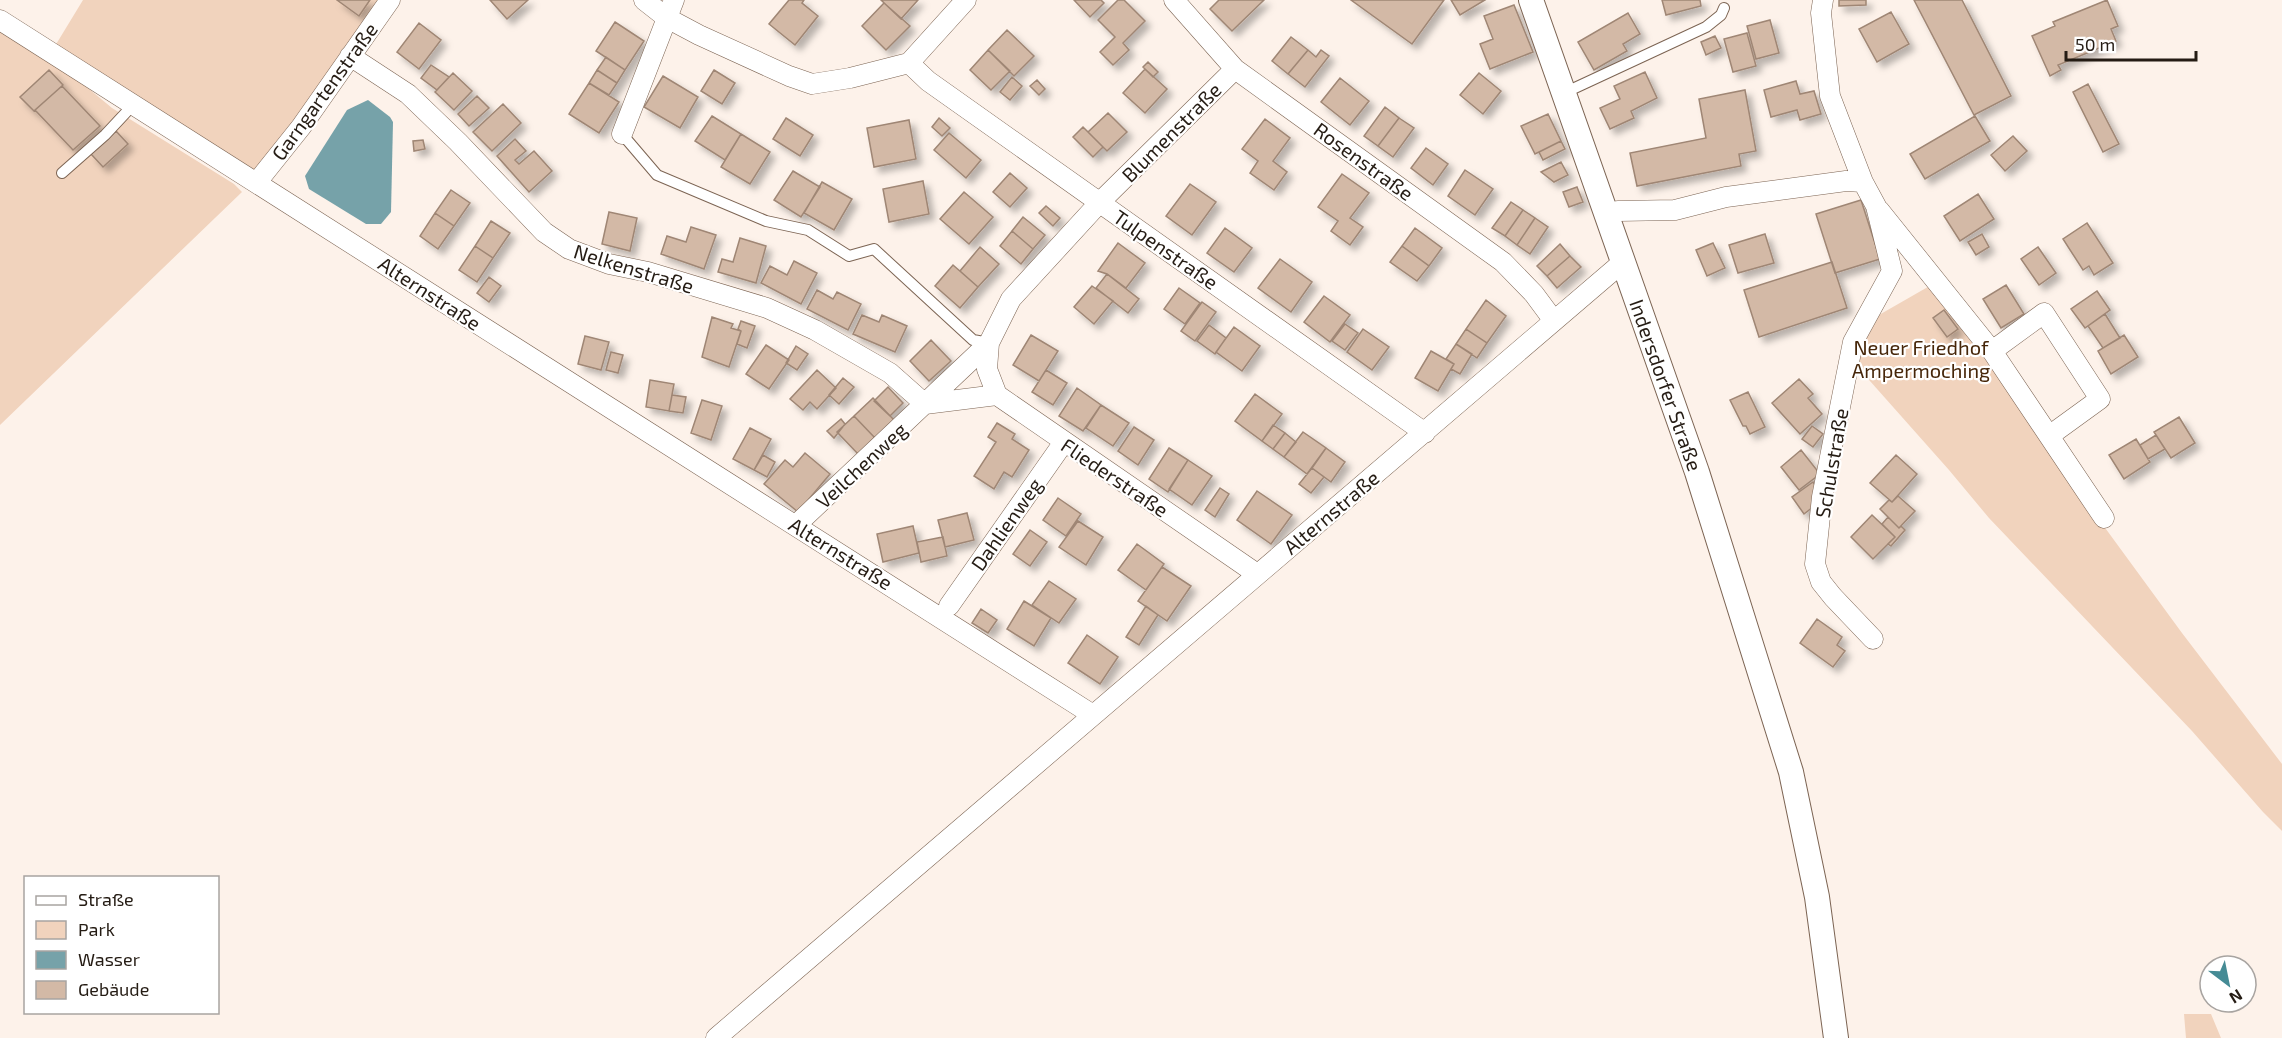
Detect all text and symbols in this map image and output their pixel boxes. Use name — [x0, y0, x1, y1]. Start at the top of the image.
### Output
street label: Garngartenstraße — [266, 18, 382, 164]
scale bar — [2066, 24, 2196, 62]
text: 50 m — [2075, 33, 2115, 55]
street label: Blumenstraße — [1116, 77, 1226, 187]
street label: Rosenstraße — [1310, 117, 1418, 205]
street label: Tulpenstraße — [1109, 204, 1223, 294]
street label: Nelkenstraße — [571, 238, 697, 298]
street label: Alternstraße — [374, 251, 486, 335]
street label: Indersdorfer Straße — [1625, 296, 1708, 474]
park label: Neuer Friedhof Ampermoching — [1852, 335, 1990, 382]
street label: Schulstraße — [1810, 406, 1852, 520]
street label: Veilchenweg — [811, 417, 911, 513]
street label: Fliederstraße — [1057, 432, 1173, 522]
street label: Alternstraße — [1278, 465, 1384, 559]
street label: Dahlienweg — [965, 473, 1047, 575]
street label: Alternstraße — [785, 512, 897, 594]
legend — [24, 876, 219, 1014]
text: Straße — [78, 888, 134, 910]
text: Park — [78, 918, 115, 940]
text: Wasser — [78, 948, 140, 970]
north arrow — [2198, 954, 2258, 1014]
text: Gebäude — [78, 978, 149, 1000]
text: N — [2226, 986, 2246, 1008]

